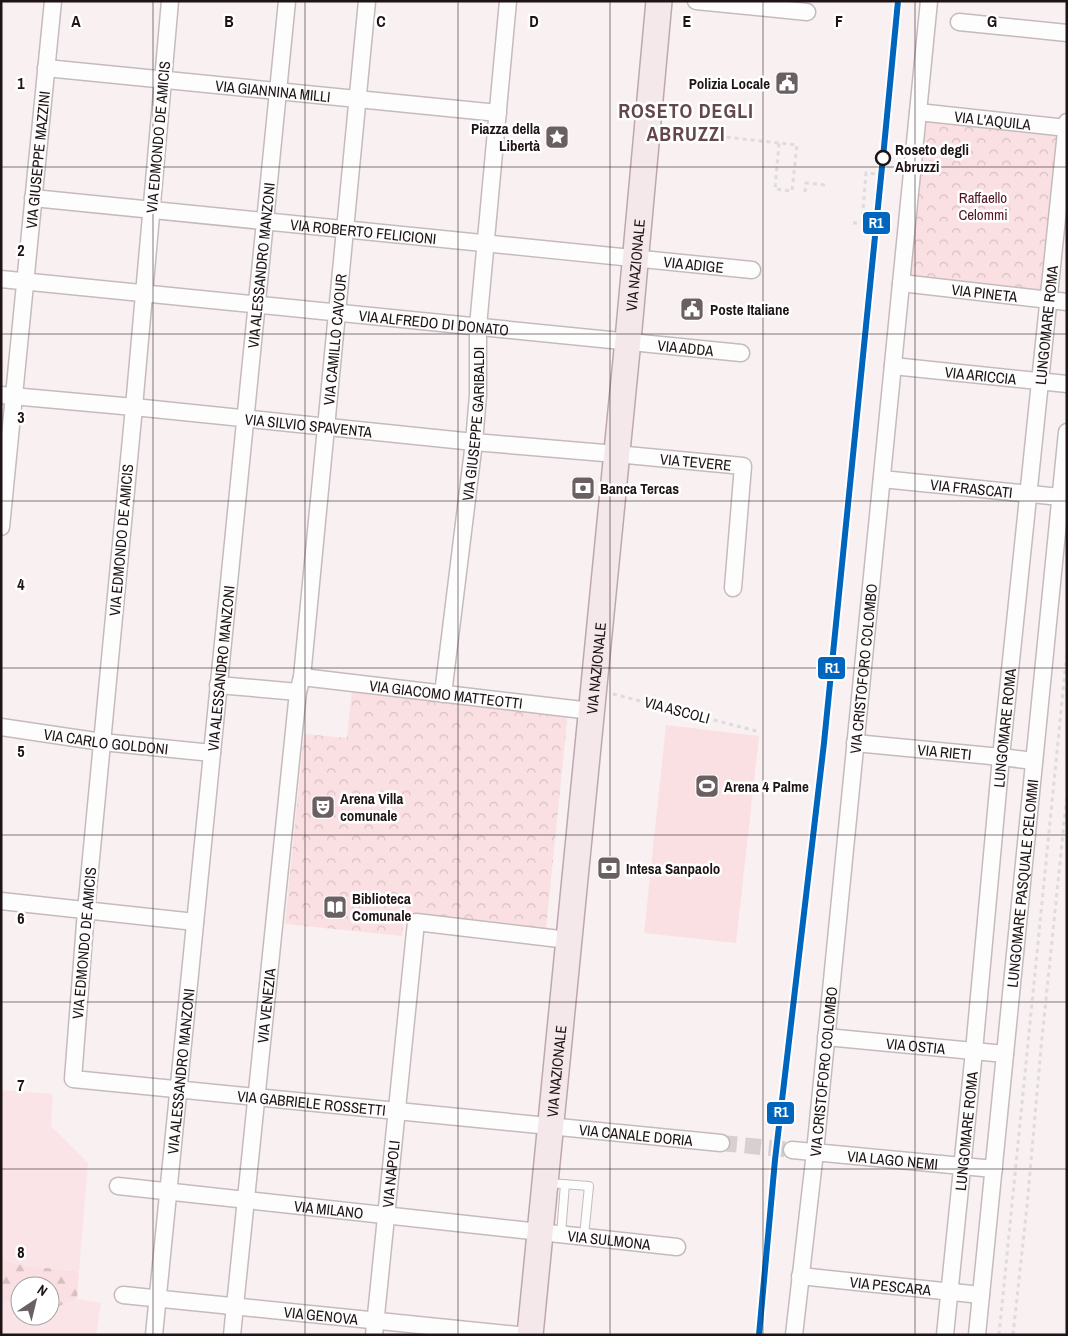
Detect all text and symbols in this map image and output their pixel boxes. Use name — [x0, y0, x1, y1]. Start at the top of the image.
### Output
text: A — [71, 10, 81, 32]
text: B — [224, 10, 234, 32]
text: C — [376, 10, 386, 32]
text: D — [529, 10, 539, 32]
text: E — [683, 10, 692, 32]
text: F — [835, 10, 843, 32]
text: G — [987, 10, 997, 32]
street label: VIA EDMONDO DE AMICIS — [141, 60, 175, 214]
public building icon: Polizia Locale — [774, 70, 800, 96]
text: 1 — [17, 72, 25, 94]
place label: Polizia Locale — [689, 73, 770, 94]
street label: VIA GIANNINA MILLI — [214, 74, 331, 107]
street label: VIA GIUSEPPE MAZZINI — [20, 90, 55, 230]
district label: ROSETO DEGLI ABRUZZI — [618, 97, 754, 147]
street label: VIA L'AQUILA — [953, 105, 1033, 135]
place label: Piazza della Libertà — [471, 118, 540, 156]
place icon: Piazza della Libertà — [544, 124, 570, 150]
place label: Roseto degli Abruzzi — [895, 139, 969, 177]
marker: Roseto degli Abruzzi — [875, 150, 891, 166]
street label: VIA ALESSANDRO MANZONI — [242, 182, 279, 349]
park label: Raffaello Celommi — [958, 187, 1008, 225]
line badge: R1 — [862, 211, 891, 235]
street label: VIA ROBERTO FELICIONI — [289, 213, 437, 249]
text: R1 — [869, 214, 884, 232]
street label: VIA NAZIONALE — [620, 218, 650, 312]
text: 2 — [17, 239, 25, 261]
street label: VIA ADIGE — [663, 251, 725, 278]
street label: LUNGOMARE ROMA — [1029, 264, 1063, 386]
street label: VIA CAMILLO CAVOUR — [318, 273, 351, 406]
street label: VIA PINETA — [950, 278, 1019, 307]
public building icon: Poste Italiane — [679, 296, 705, 322]
place label: Poste Italiane — [710, 299, 789, 320]
street label: VIA ALFREDO DI DONATO — [358, 304, 510, 340]
street label: VIA ADDA — [657, 334, 715, 361]
street label: VIA GIUSEPPE GARIBALDI — [456, 347, 489, 502]
street label: VIA ARICCIA — [944, 361, 1018, 389]
text: 3 — [17, 406, 25, 428]
street label: VIA SILVIO SPAVENTA — [244, 408, 374, 442]
street label: VIA TEVERE — [659, 448, 732, 475]
street label: VIA EDMONDO DE AMICIS — [104, 463, 138, 617]
street label: VIA FRASCATI — [929, 473, 1014, 503]
bank icon: Banca Tercas — [570, 475, 596, 501]
place label: Banca Tercas — [600, 478, 679, 499]
text: 4 — [17, 573, 25, 595]
street label: VIA CRISTOFORO COLOMBO — [844, 583, 882, 755]
street label: VIA ALESSANDRO MANZONI — [202, 585, 239, 752]
street label: VIA NAZIONALE — [581, 621, 611, 715]
line badge: R1 — [817, 656, 846, 680]
text: R1 — [825, 659, 840, 677]
street label: LUNGOMARE ROMA — [988, 666, 1021, 788]
street label: VIA GIACOMO MATTEOTTI — [368, 674, 524, 713]
street label: VIA ASCOLI — [642, 691, 712, 729]
street label: VIA CARLO GOLDONI — [42, 723, 169, 759]
street label: VIA RIETI — [917, 739, 972, 765]
text: 5 — [17, 740, 25, 762]
sports icon: Arena 4 Palme — [694, 773, 720, 799]
place label: Arena 4 Palme — [724, 776, 809, 797]
street label: LUNGOMARE PASQUALE CELOMMI — [1001, 778, 1043, 988]
place label: Arena Villa comunale — [340, 788, 404, 826]
theatre icon: Arena Villa comunale — [310, 794, 336, 820]
bank icon: Intesa Sanpaolo — [596, 855, 622, 881]
place label: Intesa Sanpaolo — [626, 858, 720, 879]
street label: VIA EDMONDO DE AMICIS — [67, 866, 101, 1020]
place label: Biblioteca Comunale — [352, 888, 412, 926]
library icon: Biblioteca Comunale — [322, 894, 348, 920]
text: 6 — [17, 907, 25, 929]
street label: VIA VENEZIA — [252, 966, 280, 1044]
street label: VIA CRISTOFORO COLOMBO — [804, 986, 842, 1158]
street label: VIA ALESSANDRO MANZONI — [162, 988, 199, 1155]
street label: VIA NAZIONALE — [541, 1024, 571, 1118]
street label: VIA OSTIA — [885, 1032, 947, 1059]
street label: LUNGOMARE ROMA — [949, 1070, 982, 1192]
text: 7 — [17, 1074, 25, 1096]
street label: VIA GABRIELE ROSSETTI — [236, 1085, 387, 1120]
line badge: R1 — [766, 1101, 795, 1125]
text: R1 — [774, 1103, 789, 1121]
street label: VIA CANALE DORIA — [578, 1119, 695, 1151]
street label: VIA NAPOLI — [377, 1139, 404, 1209]
street label: VIA LAGO NEMI — [846, 1145, 939, 1174]
street label: VIA MILANO — [293, 1195, 365, 1223]
street label: VIA SULMONA — [566, 1225, 652, 1255]
text: 8 — [17, 1241, 25, 1263]
street label: VIA PESCARA — [849, 1271, 933, 1300]
north arrow — [10, 1276, 60, 1326]
text: N — [34, 1281, 51, 1300]
street label: VIA GENOVA — [283, 1301, 360, 1329]

